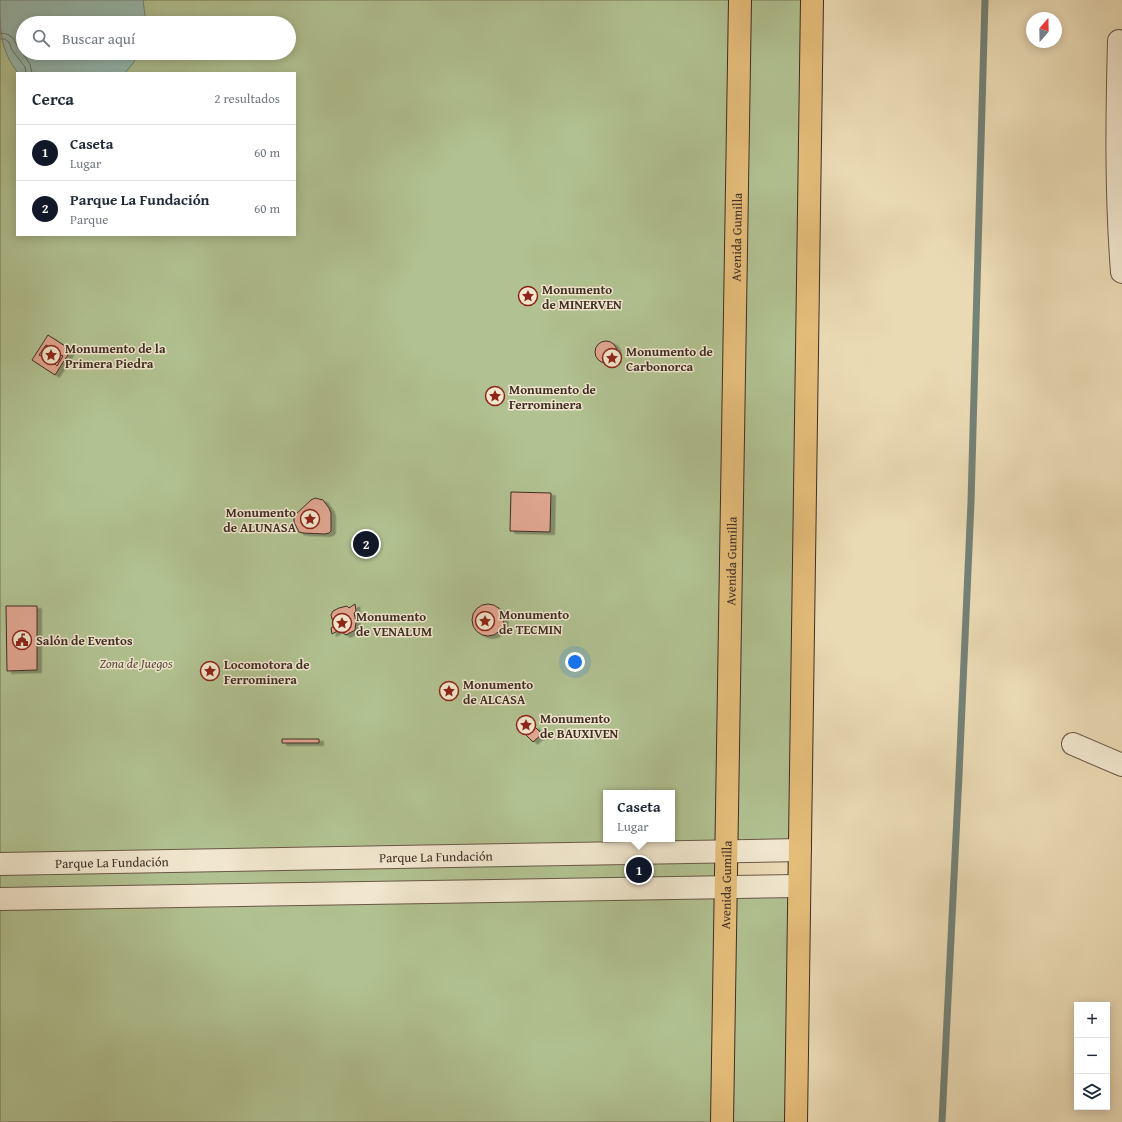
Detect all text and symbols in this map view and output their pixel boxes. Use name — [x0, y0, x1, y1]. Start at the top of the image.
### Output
north arrow — [1026, 12, 1062, 48]
search box — [16, 16, 296, 60]
icon: search — [30, 27, 52, 49]
text: Buscar aquí — [62, 28, 135, 49]
text: Cerca — [32, 86, 74, 111]
text: 2 resultados — [214, 89, 280, 108]
text: Caseta — [70, 133, 113, 154]
text: 1 — [42, 143, 48, 162]
text: 60 m — [254, 143, 280, 162]
text: Lugar — [70, 154, 101, 173]
text: Parque La Fundación — [70, 189, 209, 210]
street label: Avenida Gumilla — [726, 192, 747, 282]
text: 2 — [42, 199, 48, 218]
text: 60 m — [254, 199, 280, 218]
text: Parque — [70, 210, 108, 229]
place label: Monumento de MINERVEN — [542, 280, 622, 314]
place icon: Monumento de MINERVEN — [517, 285, 539, 307]
place label: Monumento de la Primera Piedra — [65, 339, 166, 373]
place label: Monumento de Carbonorca — [626, 342, 713, 376]
place icon: Monumento de la Primera Piedra — [40, 344, 62, 366]
place icon: Monumento de Carbonorca — [601, 347, 623, 369]
place label: Monumento de Ferrominera — [509, 380, 596, 414]
place icon: Monumento de Ferrominera — [484, 385, 506, 407]
place label: Monumento de ALUNASA — [223, 503, 297, 537]
place icon: Monumento de ALUNASA — [299, 508, 321, 530]
street label: Avenida Gumilla — [721, 516, 742, 606]
pin: 2 — [353, 529, 379, 559]
place label: Monumento de TECMIN — [499, 605, 569, 639]
place label: Monumento de VENALUM — [356, 607, 432, 641]
place icon: Monumento de TECMIN — [474, 610, 496, 632]
place icon: Monumento de VENALUM — [331, 612, 353, 634]
public building icon: Salón de Eventos — [11, 629, 33, 651]
place label: Salón de Eventos — [36, 631, 133, 650]
your location — [565, 652, 585, 672]
park label: Zona de Juegos — [99, 654, 173, 673]
place label: Locomotora de Ferrominera — [224, 655, 310, 689]
place icon: Locomotora de Ferrominera — [199, 660, 221, 682]
place label: Monumento de ALCASA — [463, 675, 533, 709]
place icon: Monumento de ALCASA — [438, 680, 460, 702]
place label: Monumento de BAUXIVEN — [540, 709, 619, 743]
place icon: Monumento de BAUXIVEN — [515, 714, 537, 736]
popup — [603, 790, 675, 842]
text: Caseta — [617, 796, 661, 817]
text: Lugar — [617, 817, 649, 836]
street label: Avenida Gumilla — [716, 840, 737, 930]
street label: Parque La Fundación — [379, 846, 494, 867]
street label: Parque La Fundación — [55, 852, 170, 873]
pin: 1 — [626, 855, 652, 885]
map controls — [1074, 1002, 1110, 1110]
button: + — [1074, 1002, 1110, 1038]
button: − — [1074, 1038, 1110, 1074]
button: layers — [1074, 1074, 1110, 1110]

